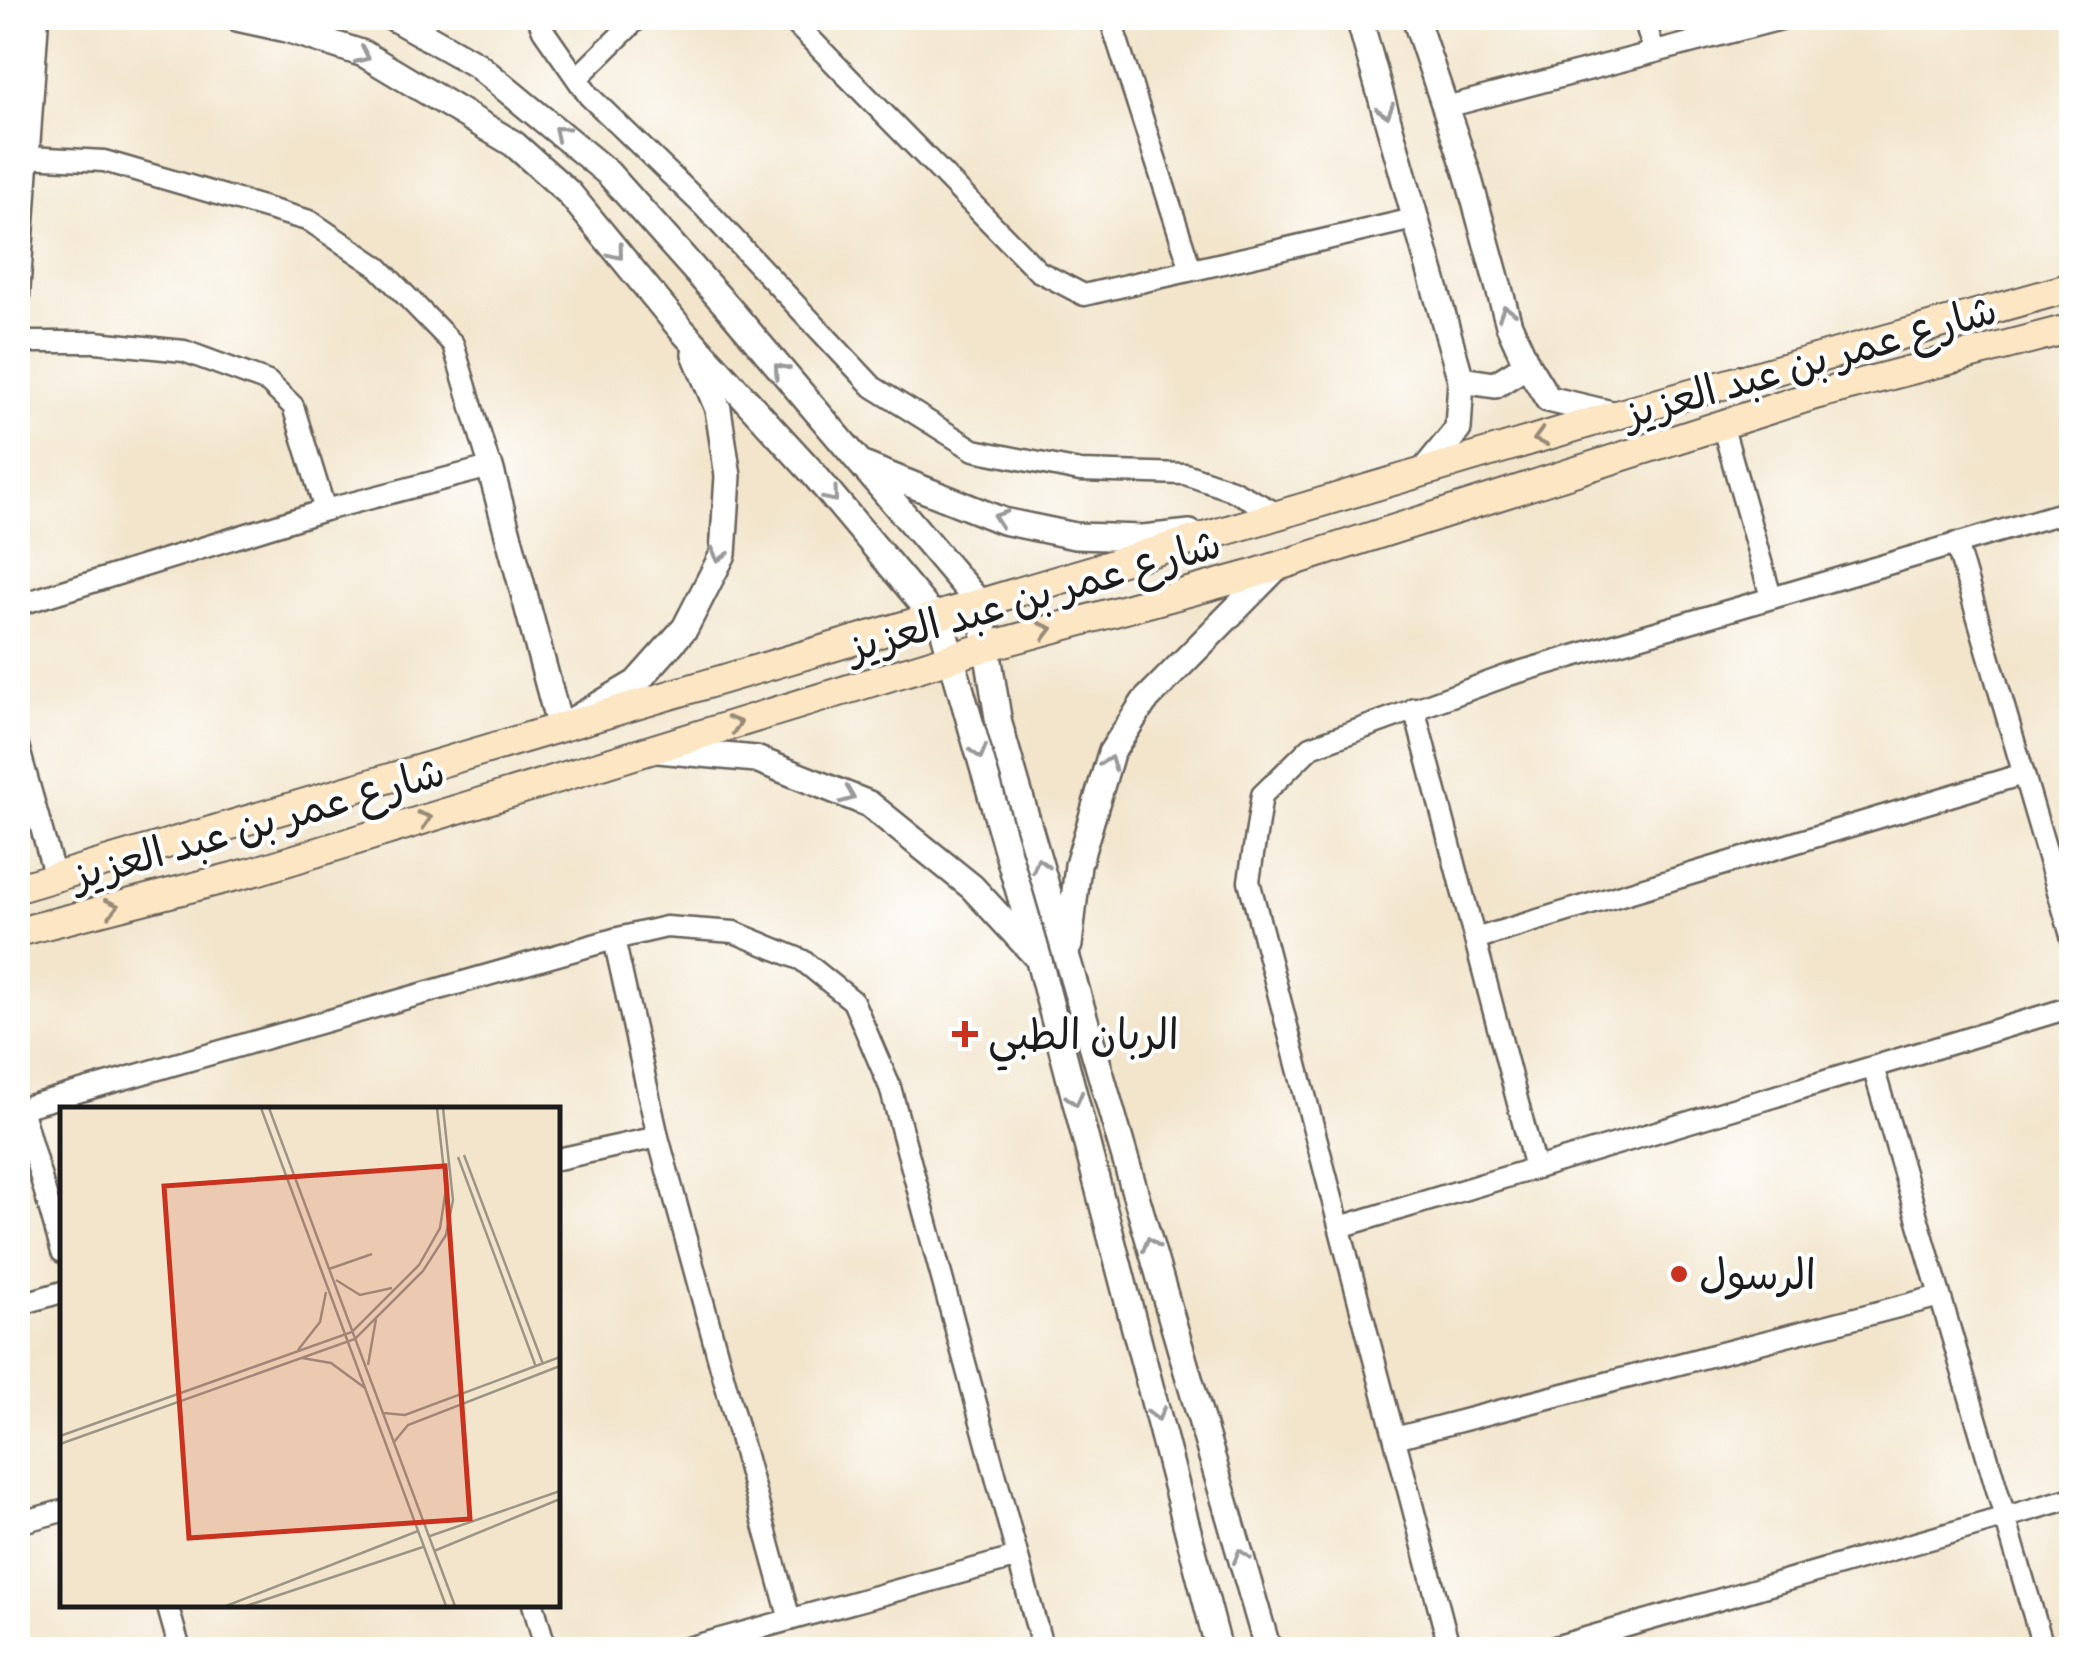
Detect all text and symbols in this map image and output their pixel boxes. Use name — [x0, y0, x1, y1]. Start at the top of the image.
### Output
one-way arrow — [353, 44, 371, 64]
one-way arrow — [1375, 102, 1396, 119]
one-way arrow — [553, 126, 571, 144]
one-way arrow — [605, 241, 623, 259]
street label: شارع عمر بن عبد العزيز — [1615, 283, 2004, 443]
one-way arrow — [1497, 304, 1518, 321]
one-way arrow — [774, 363, 792, 381]
one-way arrow — [1532, 426, 1549, 447]
one-way arrow — [821, 484, 839, 503]
one-way arrow — [993, 509, 1010, 530]
street label: شارع عمر بن عبد العزيز — [839, 517, 1228, 677]
one-way arrow — [710, 546, 731, 563]
one-way arrow — [1037, 621, 1054, 642]
one-way arrow — [726, 715, 743, 736]
one-way arrow — [967, 743, 988, 760]
street label: شارع عمر بن عبد العزيز — [63, 745, 452, 905]
one-way arrow — [1097, 756, 1118, 773]
one-way arrow — [838, 784, 856, 804]
one-way arrow — [415, 810, 432, 831]
one-way arrow — [1031, 857, 1052, 874]
one-way arrow — [103, 897, 120, 918]
place label: الربان الطبي — [988, 1009, 1179, 1071]
marker: الربان الطبي — [952, 1021, 978, 1047]
one-way arrow — [1064, 1090, 1085, 1107]
inset map — [60, 1107, 560, 1607]
one-way arrow — [1141, 1236, 1162, 1253]
place label: الرسول — [1699, 1249, 1816, 1300]
marker: الرسول — [1668, 1263, 1690, 1285]
one-way arrow — [1146, 1404, 1167, 1422]
one-way arrow — [1232, 1548, 1253, 1565]

